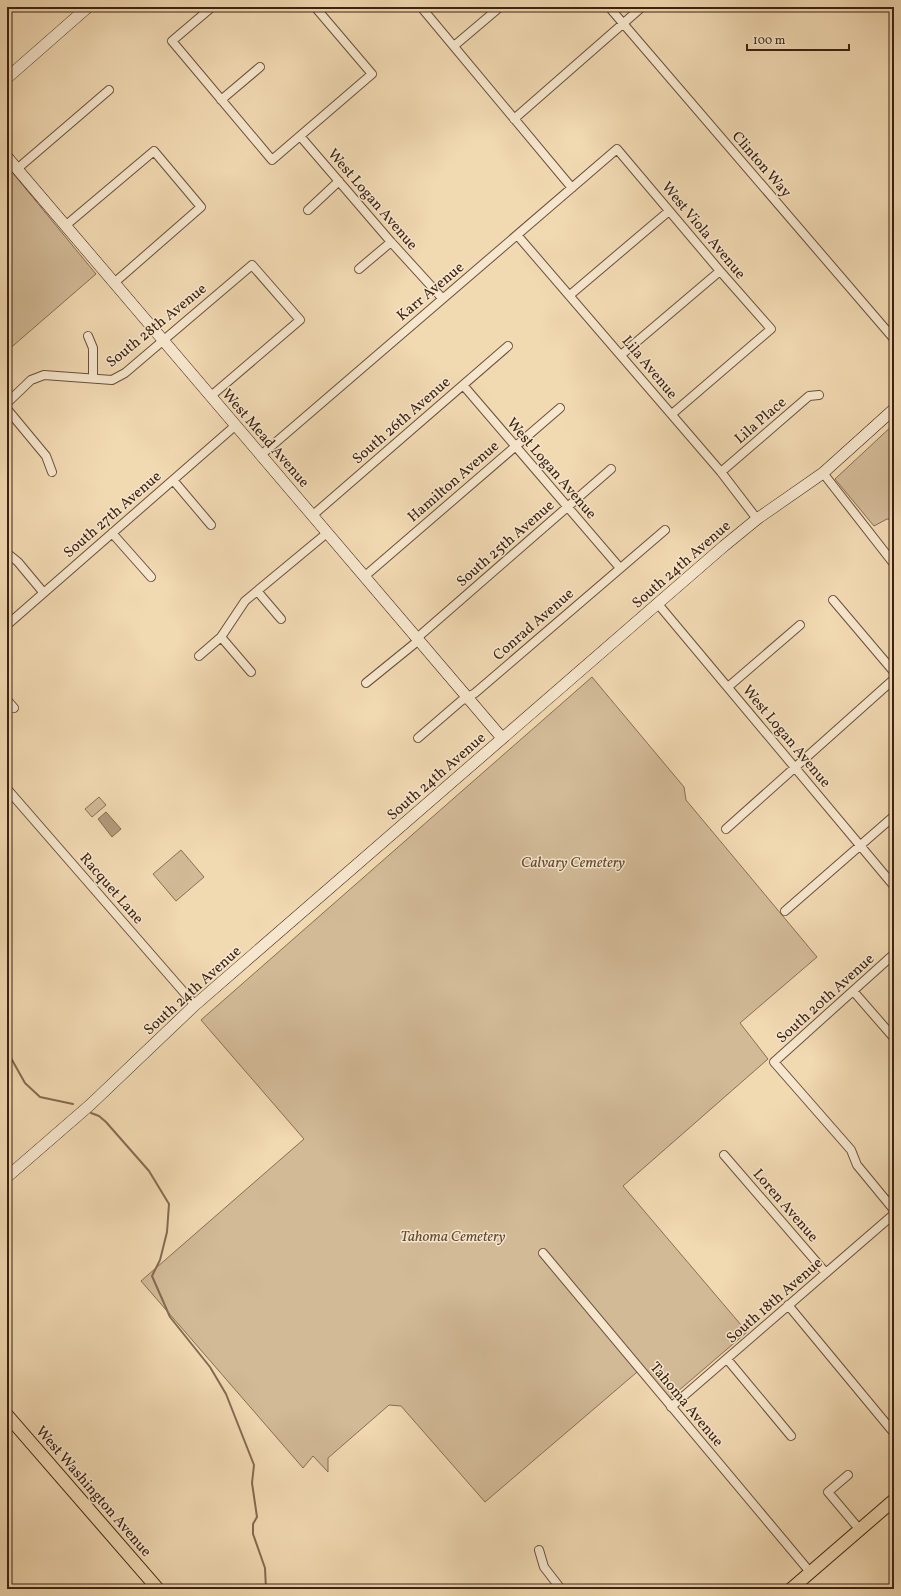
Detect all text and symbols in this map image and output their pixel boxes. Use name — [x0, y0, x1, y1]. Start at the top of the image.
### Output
scale bar — [747, 26, 849, 52]
text: 100 m — [753, 33, 786, 49]
street label: Clinton Way — [726, 127, 796, 203]
street label: West Logan Avenue — [322, 145, 422, 255]
street label: West Viola Avenue — [656, 178, 750, 284]
street label: Karr Avenue — [393, 258, 469, 327]
street label: South 28th Avenue — [102, 279, 212, 373]
street label: Lila Avenue — [616, 332, 682, 404]
street label: South 26th Avenue — [348, 373, 456, 470]
street label: West Mead Avenue — [216, 385, 314, 493]
street label: Lila Place — [731, 393, 791, 450]
street label: West Logan Avenue — [501, 414, 601, 524]
street label: Hamilton Avenue — [404, 436, 504, 528]
street label: South 27th Avenue — [60, 467, 166, 563]
street label: South 25th Avenue — [453, 496, 559, 593]
street label: South 24th Avenue — [628, 516, 736, 614]
street label: Conrad Avenue — [489, 584, 579, 666]
street label: West Logan Avenue — [737, 681, 835, 793]
street label: South 24th Avenue — [383, 728, 491, 826]
street label: Racquet Lane — [74, 849, 148, 929]
park label: Calvary Cemetery — [521, 853, 625, 874]
street label: South 24th Avenue — [140, 942, 246, 1041]
street label: South 20th Avenue — [772, 949, 880, 1049]
street label: Loren Avenue — [747, 1165, 823, 1247]
park label: Tahoma Cemetery — [401, 1227, 506, 1248]
street label: South 18th Avenue — [722, 1253, 828, 1349]
street label: Tahoma Avenue — [644, 1358, 728, 1452]
street label: West Washington Avenue — [30, 1422, 156, 1562]

